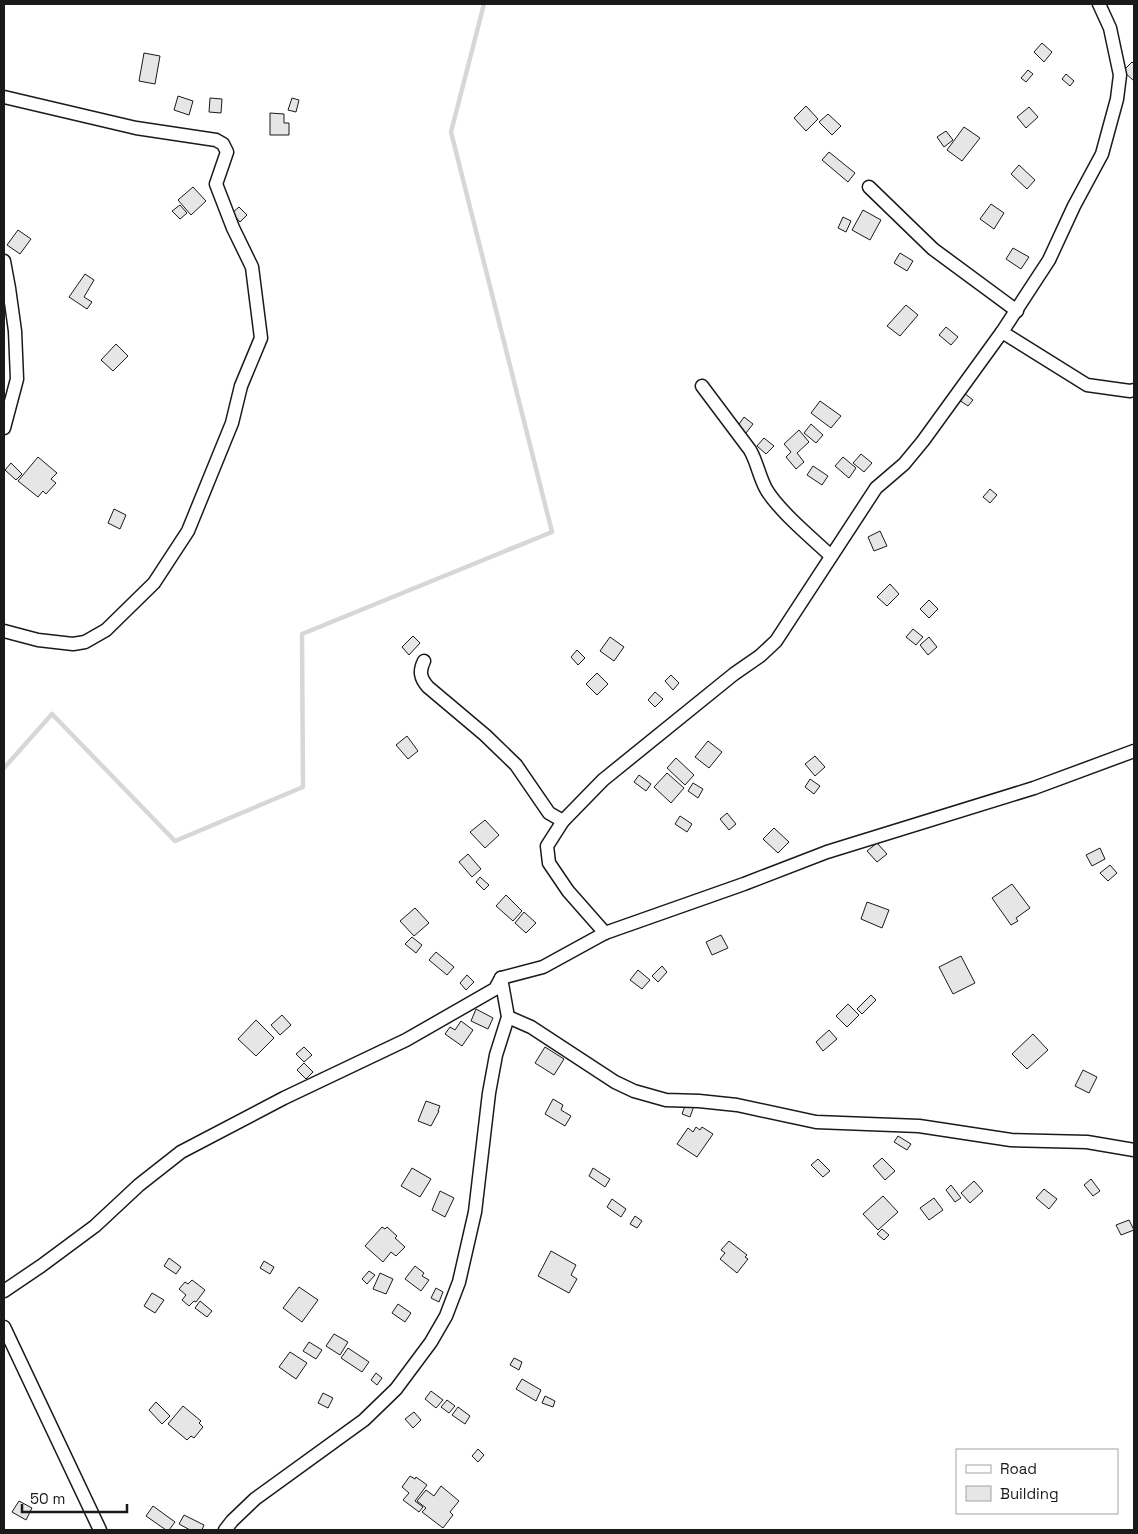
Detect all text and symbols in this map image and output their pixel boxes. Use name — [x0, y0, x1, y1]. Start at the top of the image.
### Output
legend — [956, 1449, 1118, 1514]
text: Road — [1000, 1459, 1037, 1478]
scale bar — [22, 1482, 128, 1514]
text: Building — [1000, 1484, 1059, 1503]
text: 50 m — [30, 1489, 65, 1508]

